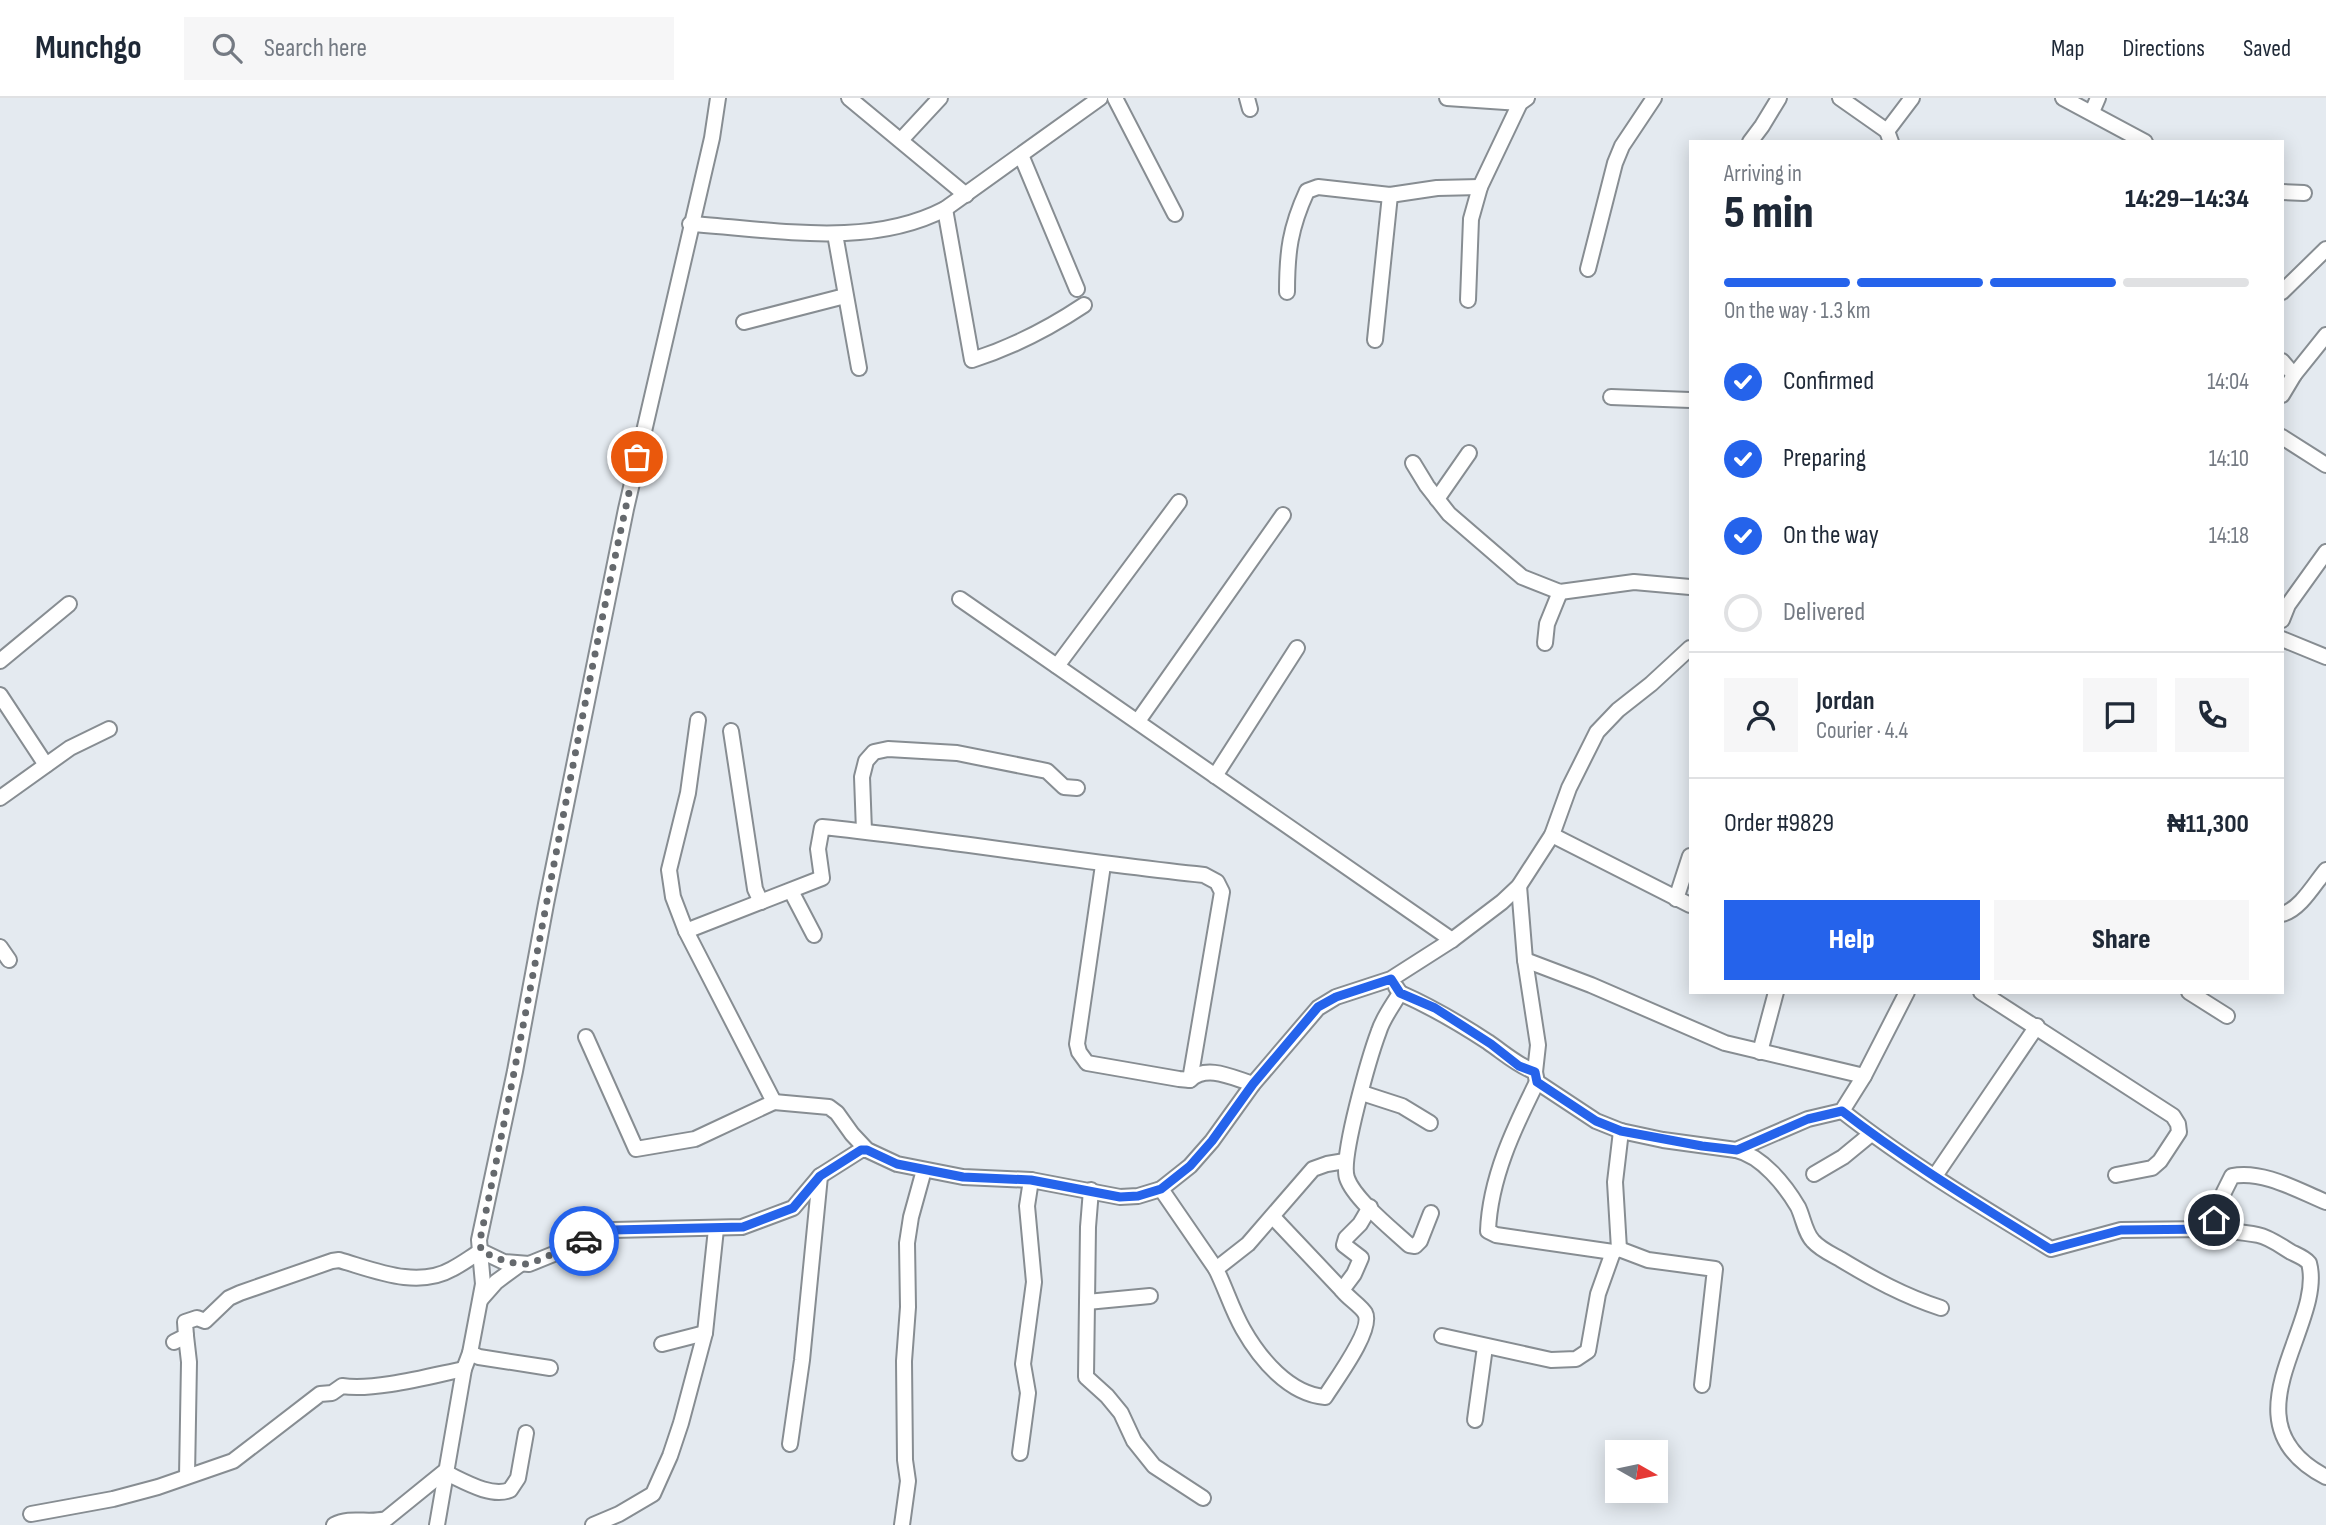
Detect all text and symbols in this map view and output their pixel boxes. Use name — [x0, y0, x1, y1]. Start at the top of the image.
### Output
search box — [184, 17, 674, 80]
text: Munchgo — [35, 28, 142, 68]
icon: search — [208, 29, 246, 67]
text: Search here — [264, 33, 367, 64]
text: Map — [2051, 34, 2084, 63]
text: Directions — [2122, 34, 2205, 63]
text: Saved — [2243, 34, 2291, 63]
text: Arriving in — [1724, 160, 1802, 188]
text: 14:29–14:34 — [2125, 184, 2249, 215]
text: 5 min — [1724, 186, 1814, 241]
text: On the way · 1.3 km — [1724, 297, 1870, 325]
icon: check — [1724, 363, 1762, 401]
text: Confirmed — [1783, 366, 1874, 397]
text: 14:04 — [2207, 368, 2249, 396]
pin — [607, 427, 667, 487]
icon: bag — [618, 438, 656, 476]
icon: check — [1724, 440, 1762, 478]
text: Preparing — [1783, 443, 1866, 474]
text: 14:10 — [2209, 445, 2249, 473]
icon: check — [1724, 517, 1762, 555]
text: On the way — [1783, 520, 1879, 551]
text: 14:18 — [2209, 522, 2249, 550]
text: Delivered — [1783, 597, 1865, 628]
button: person — [1724, 678, 1798, 752]
button: chat — [2083, 678, 2157, 752]
button: phone — [2175, 678, 2249, 752]
text: Jordan — [1816, 686, 1874, 717]
text: Courier · 4.4 — [1816, 717, 1908, 745]
text: Order #9829 — [1724, 808, 1834, 839]
text: ₦11,300 — [2167, 809, 2249, 840]
button: Help — [1724, 900, 1980, 980]
button: Share — [1994, 900, 2249, 980]
pin — [2184, 1190, 2244, 1250]
icon: home — [2195, 1201, 2233, 1239]
courier — [549, 1206, 619, 1276]
icon: car — [565, 1222, 603, 1260]
north arrow — [1605, 1440, 1668, 1503]
map controls — [1605, 1440, 1668, 1503]

